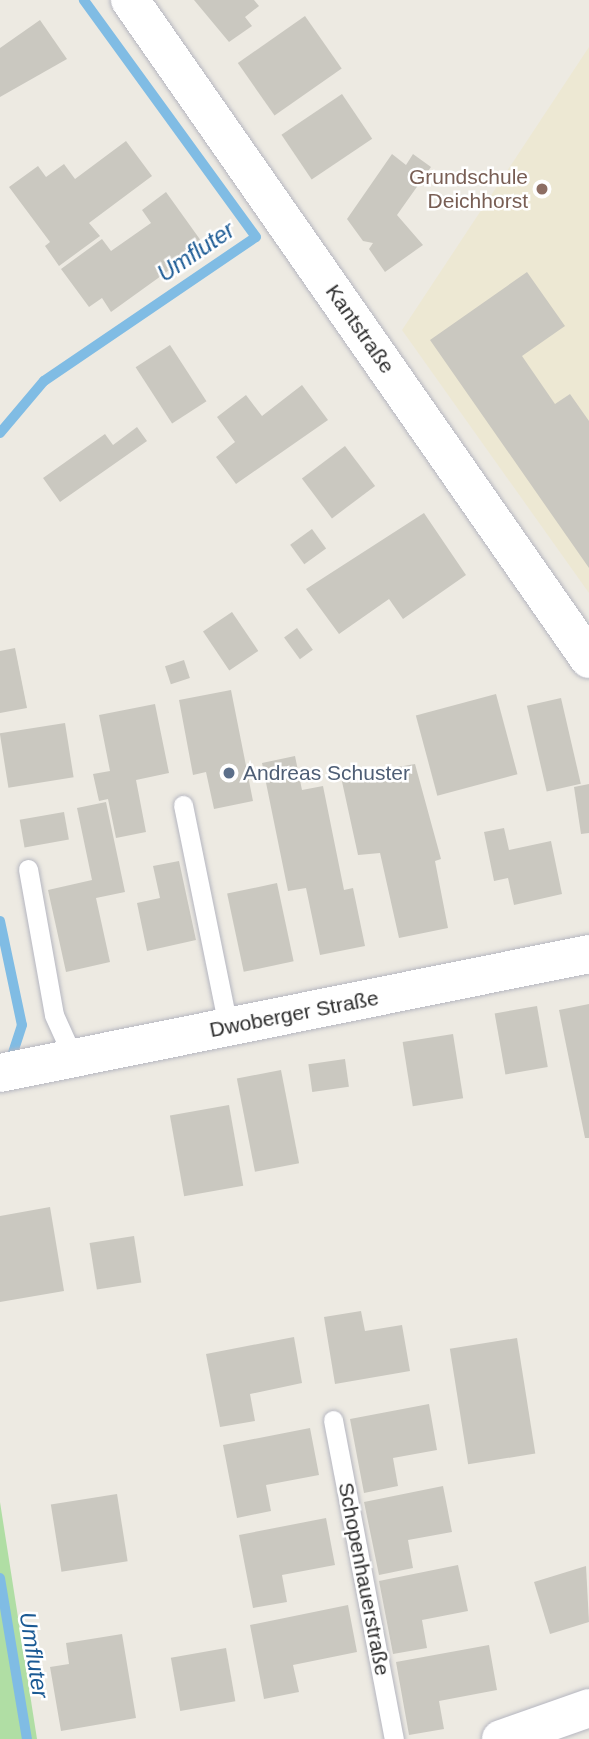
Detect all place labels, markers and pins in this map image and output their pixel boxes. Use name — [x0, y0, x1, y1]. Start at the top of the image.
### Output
place label: Grundschule Deichhorst — [409, 164, 528, 214]
marker: Grundschule Deichhorst — [534, 181, 550, 197]
place label: Andreas Schuster — [243, 760, 410, 786]
marker: Andreas Schuster — [221, 765, 237, 781]

